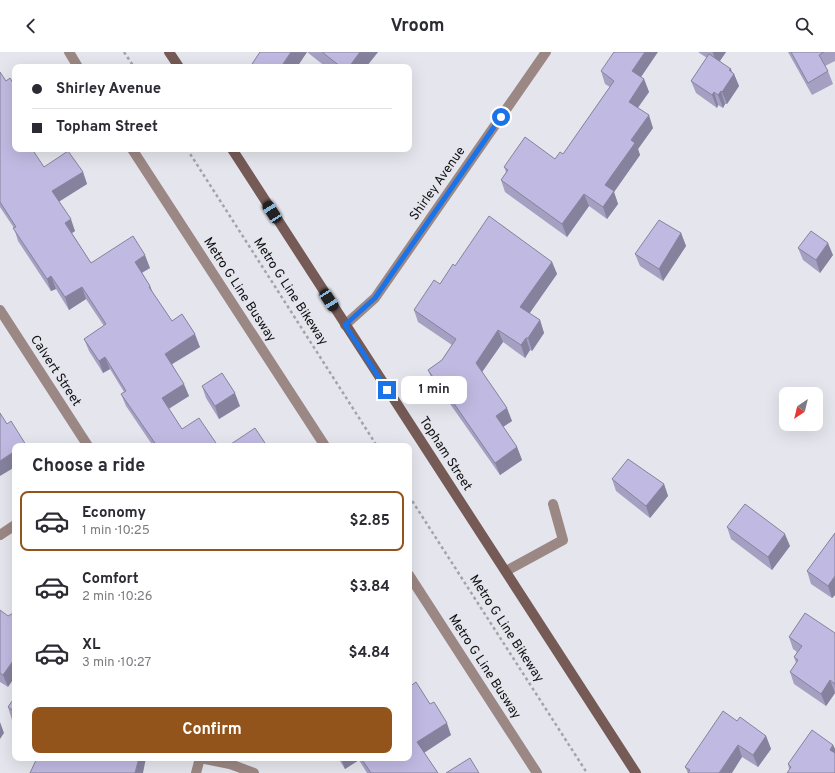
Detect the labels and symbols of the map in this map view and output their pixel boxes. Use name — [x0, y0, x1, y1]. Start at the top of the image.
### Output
route start — [492, 108, 510, 126]
street label: Shirley Avenue — [407, 144, 469, 224]
car — [260, 199, 284, 225]
street label: Metro G Line Busway — [199, 235, 279, 345]
street label: Metro G Line Bikeway — [249, 235, 331, 349]
car — [317, 287, 341, 313]
street label: Calvert Street — [26, 333, 84, 410]
callout: 1 min — [401, 376, 467, 404]
route end — [378, 381, 396, 399]
north arrow — [779, 387, 823, 431]
street label: Topham Street — [415, 414, 475, 494]
street label: Metro G Line Bikeway — [465, 572, 547, 686]
street label: Metro G Line Busway — [444, 612, 524, 722]

